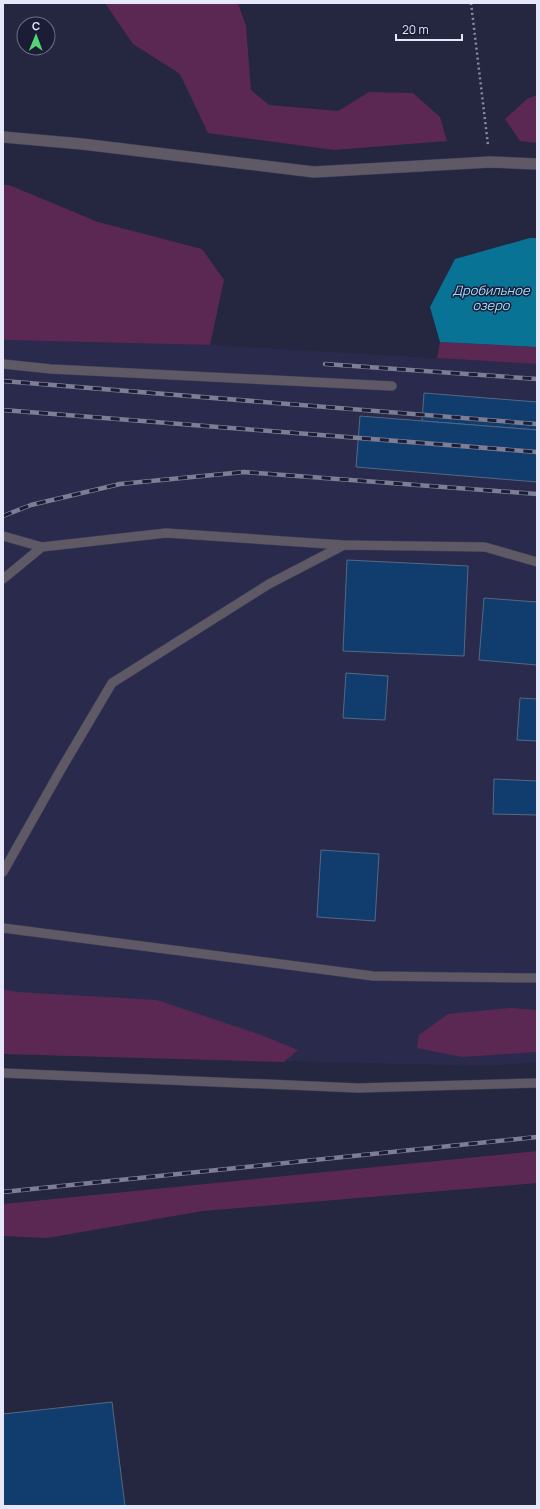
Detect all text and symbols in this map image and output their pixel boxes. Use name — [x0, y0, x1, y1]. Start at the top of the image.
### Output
north arrow — [16, 16, 56, 56]
scale bar — [396, 16, 462, 42]
text: С — [32, 18, 40, 33]
text: 20 m — [402, 21, 429, 38]
water label: Дробильное озеро — [452, 281, 531, 314]

